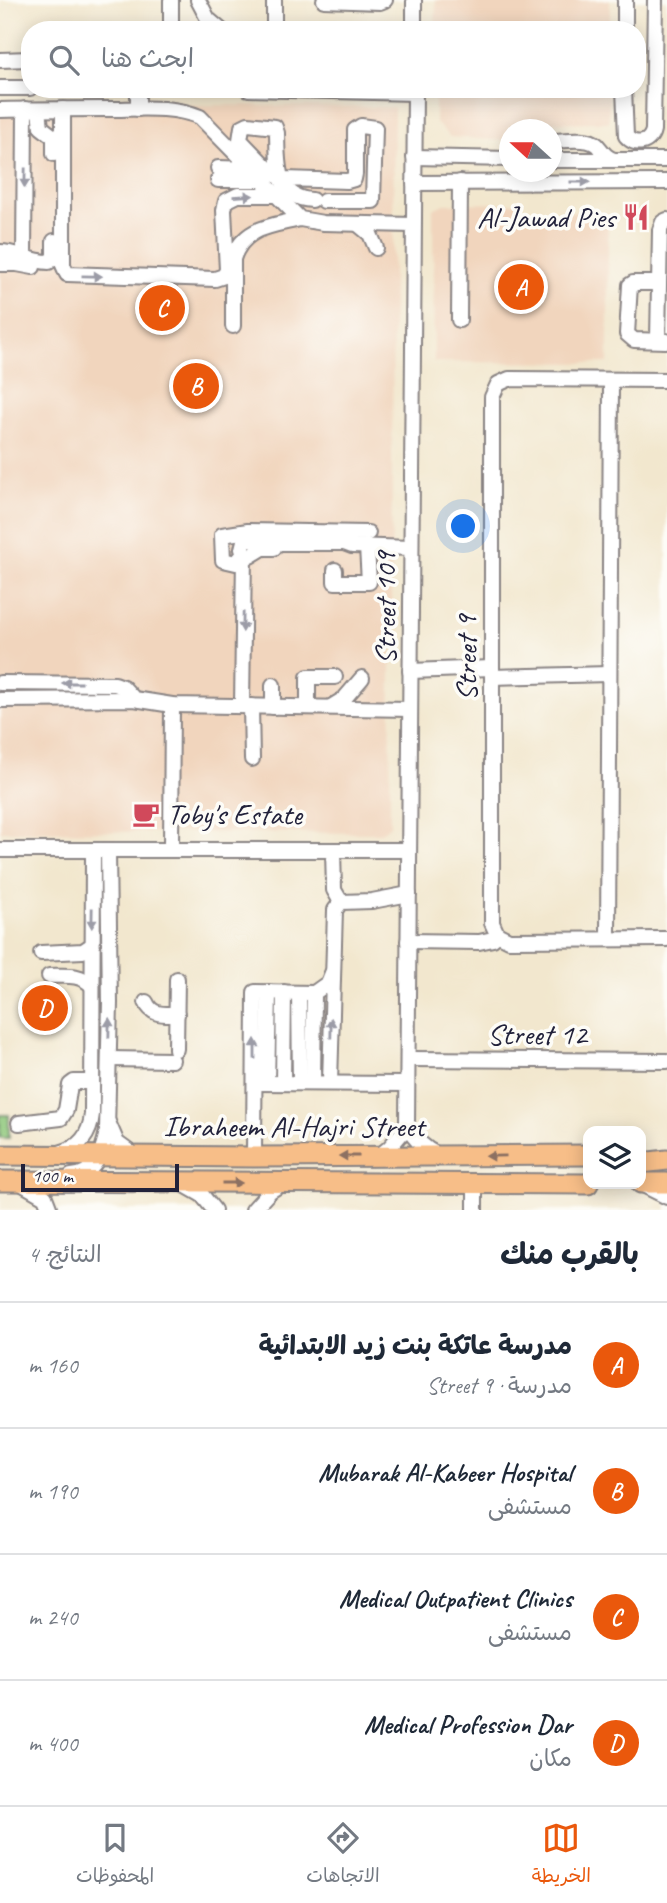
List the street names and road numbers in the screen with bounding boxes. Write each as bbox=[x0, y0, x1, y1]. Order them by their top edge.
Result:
street label: Street 109 bbox=[366, 549, 404, 665]
street label: Street 9 bbox=[447, 612, 485, 701]
street label: Street 12 bbox=[487, 1015, 589, 1053]
street label: Ibraheem Al-Hajri Street bbox=[164, 1107, 428, 1145]

